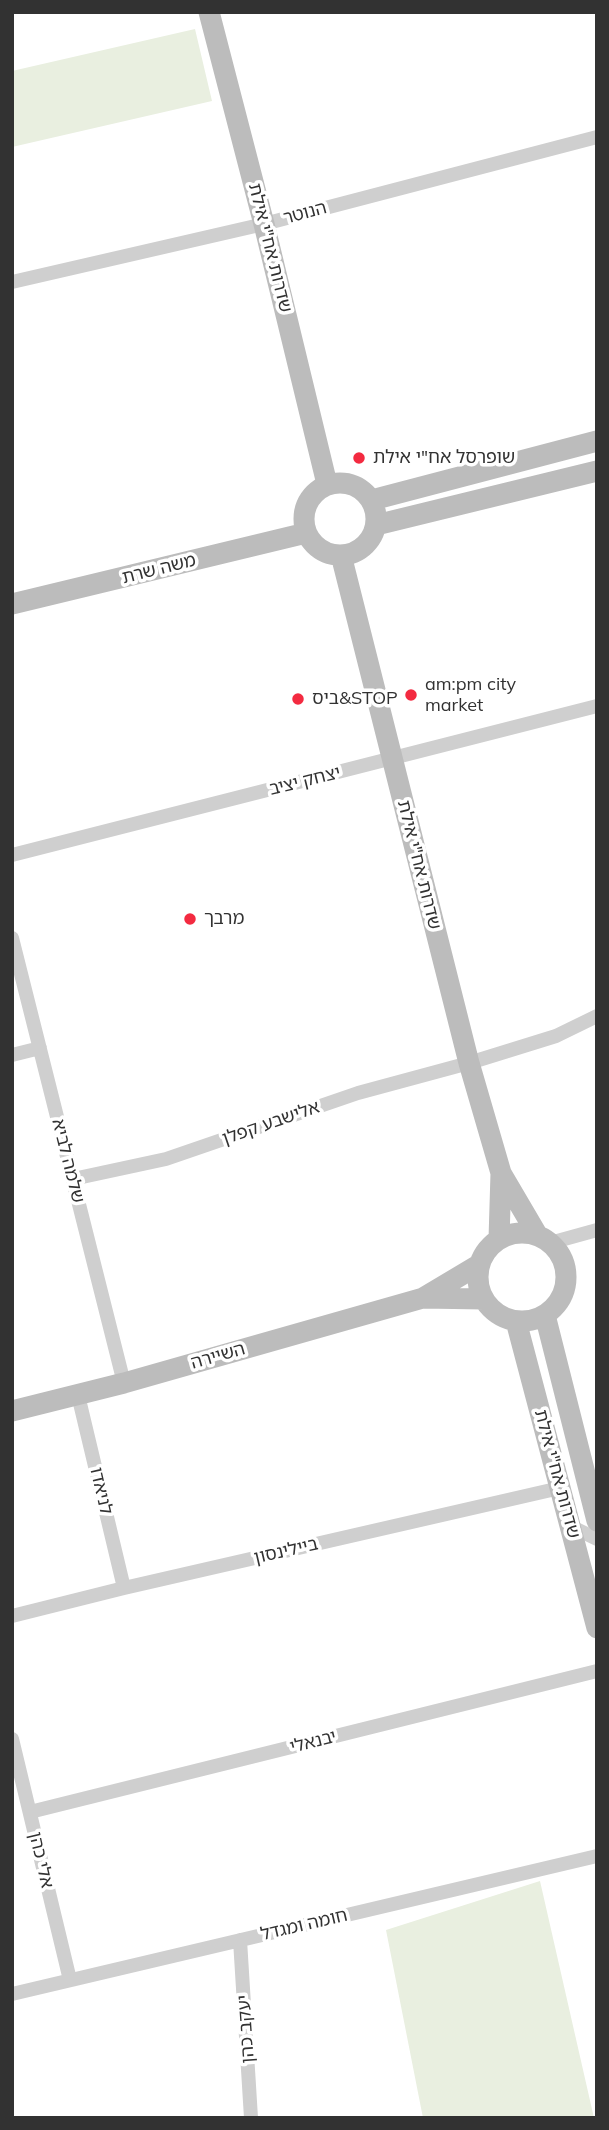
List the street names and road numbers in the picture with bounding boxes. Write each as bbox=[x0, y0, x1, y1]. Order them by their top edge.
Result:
street label: שדרות אח"י אילת bbox=[244, 181, 296, 315]
street label: הנוטר bbox=[281, 197, 329, 229]
street label: משה שרת bbox=[120, 549, 198, 589]
street label: יצחק יציב bbox=[267, 762, 343, 800]
street label: שדרות אח"י אילת bbox=[393, 798, 445, 932]
street label: אלישבע קפלן bbox=[219, 1096, 323, 1150]
street label: שלמה לביא bbox=[47, 1117, 89, 1205]
street label: השיירה bbox=[188, 1338, 248, 1374]
street label: שדרות אח"י אילת bbox=[529, 1407, 585, 1541]
street label: לניאדו bbox=[85, 1465, 117, 1517]
street label: ביילינסון bbox=[252, 1533, 320, 1569]
street label: יבנאלי bbox=[287, 1726, 339, 1758]
street label: אלי כהן bbox=[24, 1830, 58, 1890]
street label: חומה ומגדל bbox=[259, 1905, 349, 1945]
street label: יעקב כהן bbox=[233, 1994, 259, 2064]

